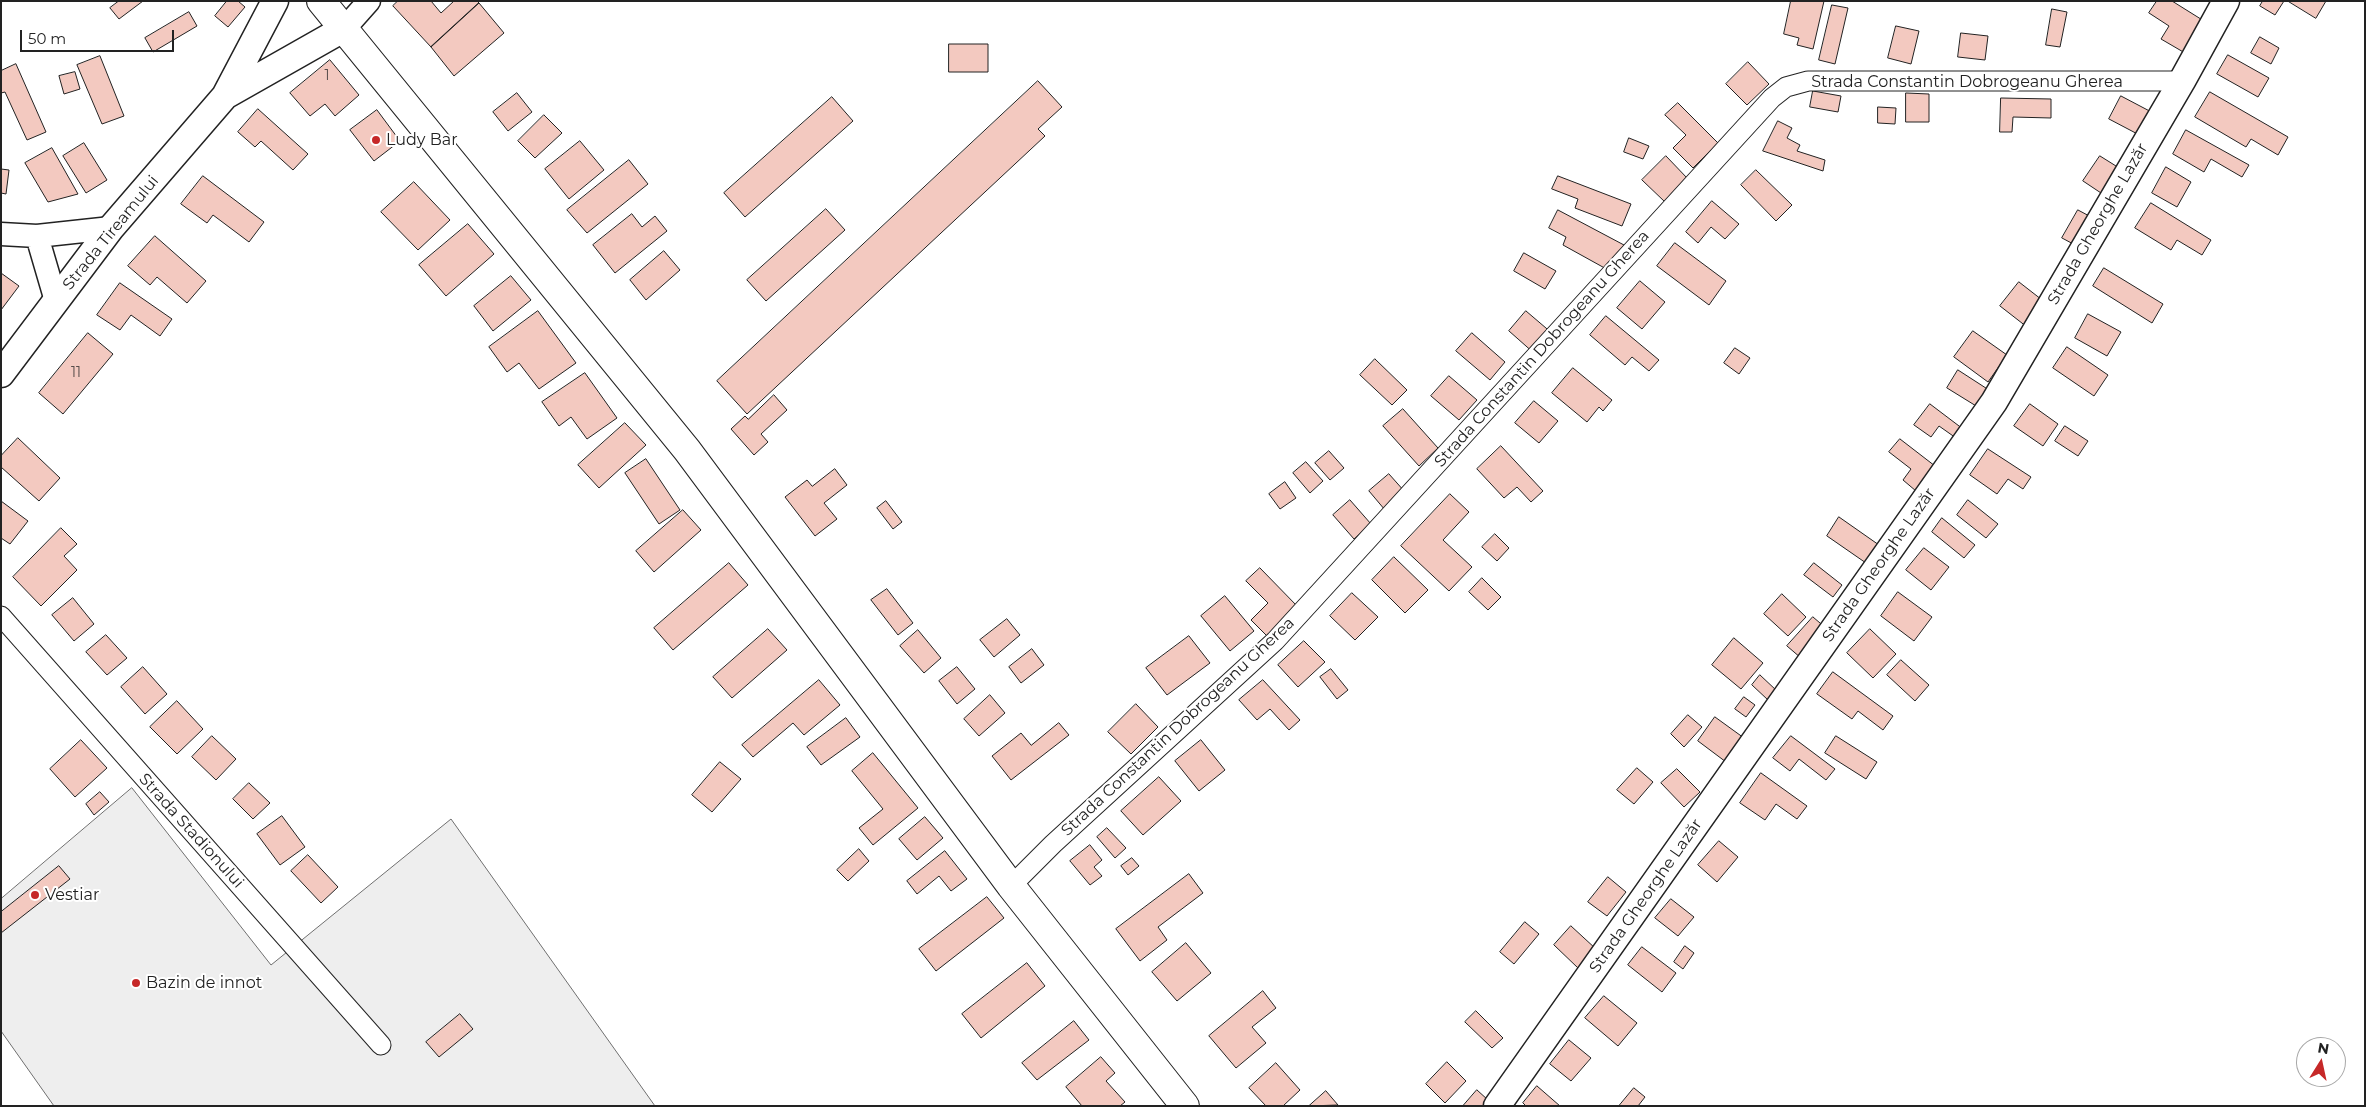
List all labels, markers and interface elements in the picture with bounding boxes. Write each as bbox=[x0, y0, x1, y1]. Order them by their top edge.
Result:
scale bar bbox=[22, 20, 176, 52]
text: 50 m bbox=[28, 29, 66, 48]
house number: 1 bbox=[324, 68, 330, 84]
street label: Strada Constantin Dobrogeanu Gherea bbox=[1811, 72, 2123, 92]
place label: Ludy Bar bbox=[386, 130, 458, 150]
marker: Ludy Bar bbox=[370, 134, 382, 146]
street label: Strada Gheorghe Lazăr bbox=[2044, 140, 2152, 308]
street label: Strada Tireamului bbox=[59, 172, 163, 294]
street label: Strada Constantin Dobrogeanu Gherea bbox=[1431, 227, 1653, 471]
house number: 11 bbox=[71, 365, 81, 381]
street label: Strada Gheorghe Lazăr bbox=[1818, 484, 1940, 646]
street label: Strada Constantin Dobrogeanu Gherea bbox=[1057, 614, 1299, 840]
street label: Strada Stadionului bbox=[134, 770, 248, 892]
street label: Strada Gheorghe Lazăr bbox=[1585, 815, 1707, 977]
place label: Vestiar bbox=[45, 885, 99, 905]
marker: Vestiar bbox=[29, 889, 41, 901]
place label: Bazin de innot bbox=[146, 973, 262, 993]
marker: Bazin de innot bbox=[130, 977, 142, 989]
north arrow bbox=[2296, 1037, 2346, 1087]
text: N bbox=[2316, 1038, 2331, 1058]

